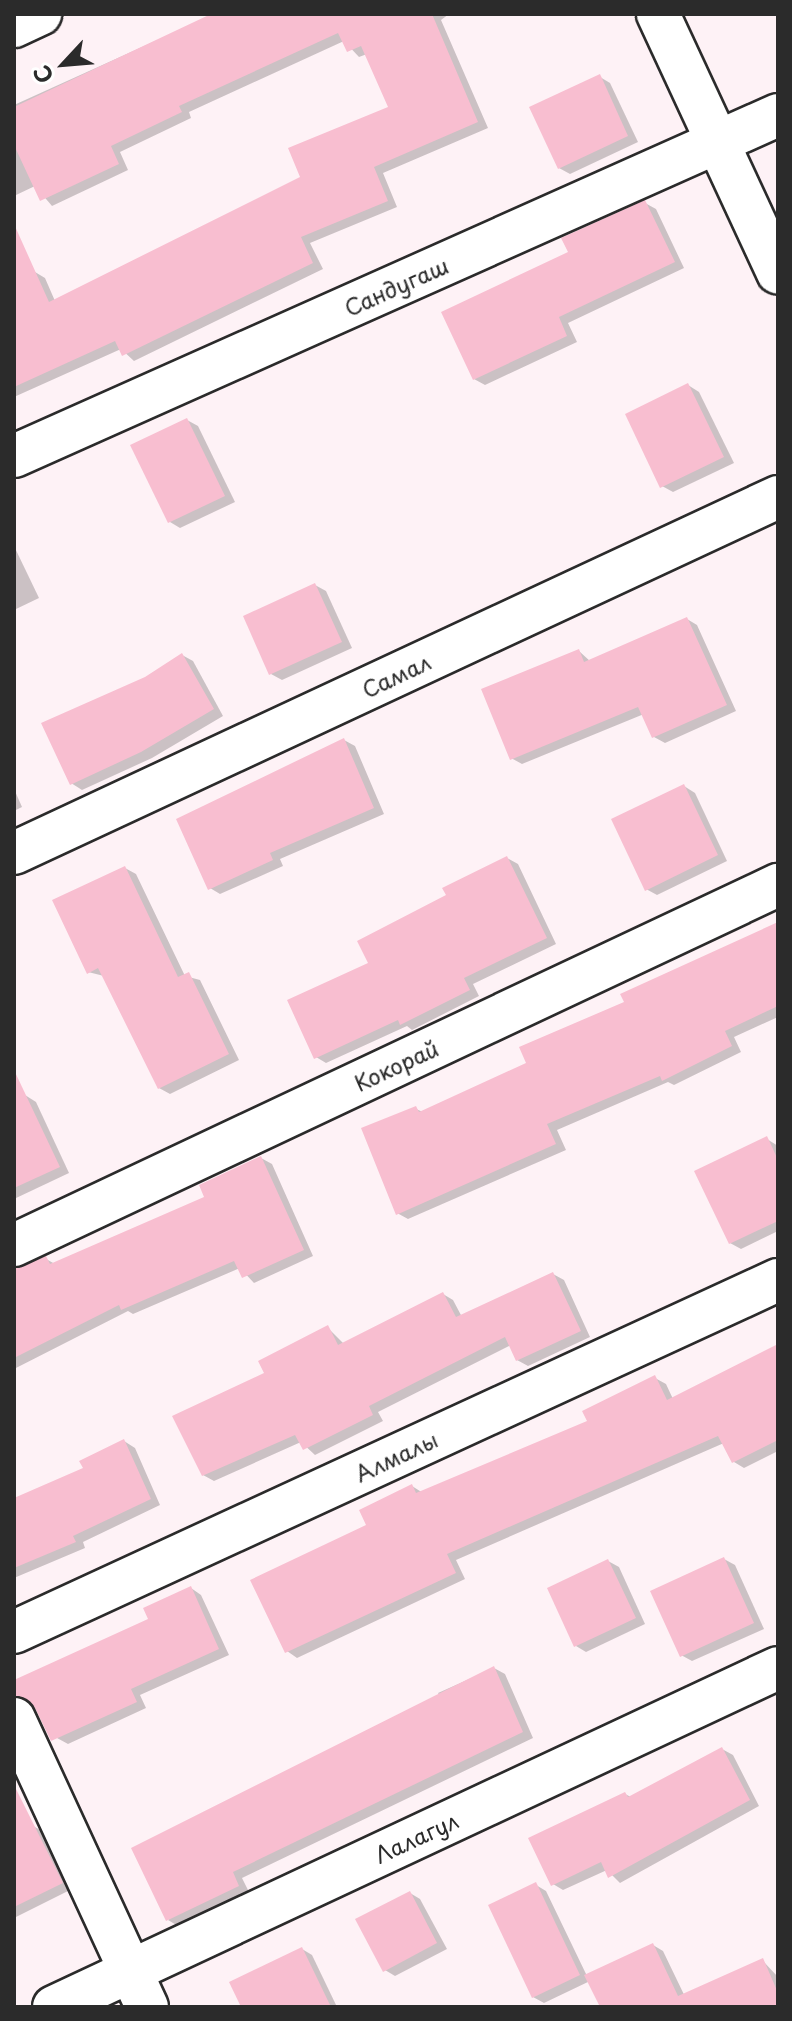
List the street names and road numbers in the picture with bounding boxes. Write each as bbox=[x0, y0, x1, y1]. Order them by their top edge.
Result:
street label: Сандугаш bbox=[340, 251, 452, 321]
street label: Самал bbox=[357, 648, 435, 702]
street label: Кокорай bbox=[350, 1034, 442, 1096]
street label: Алмалы bbox=[350, 1425, 442, 1487]
street label: Лалагул bbox=[370, 1806, 462, 1868]

